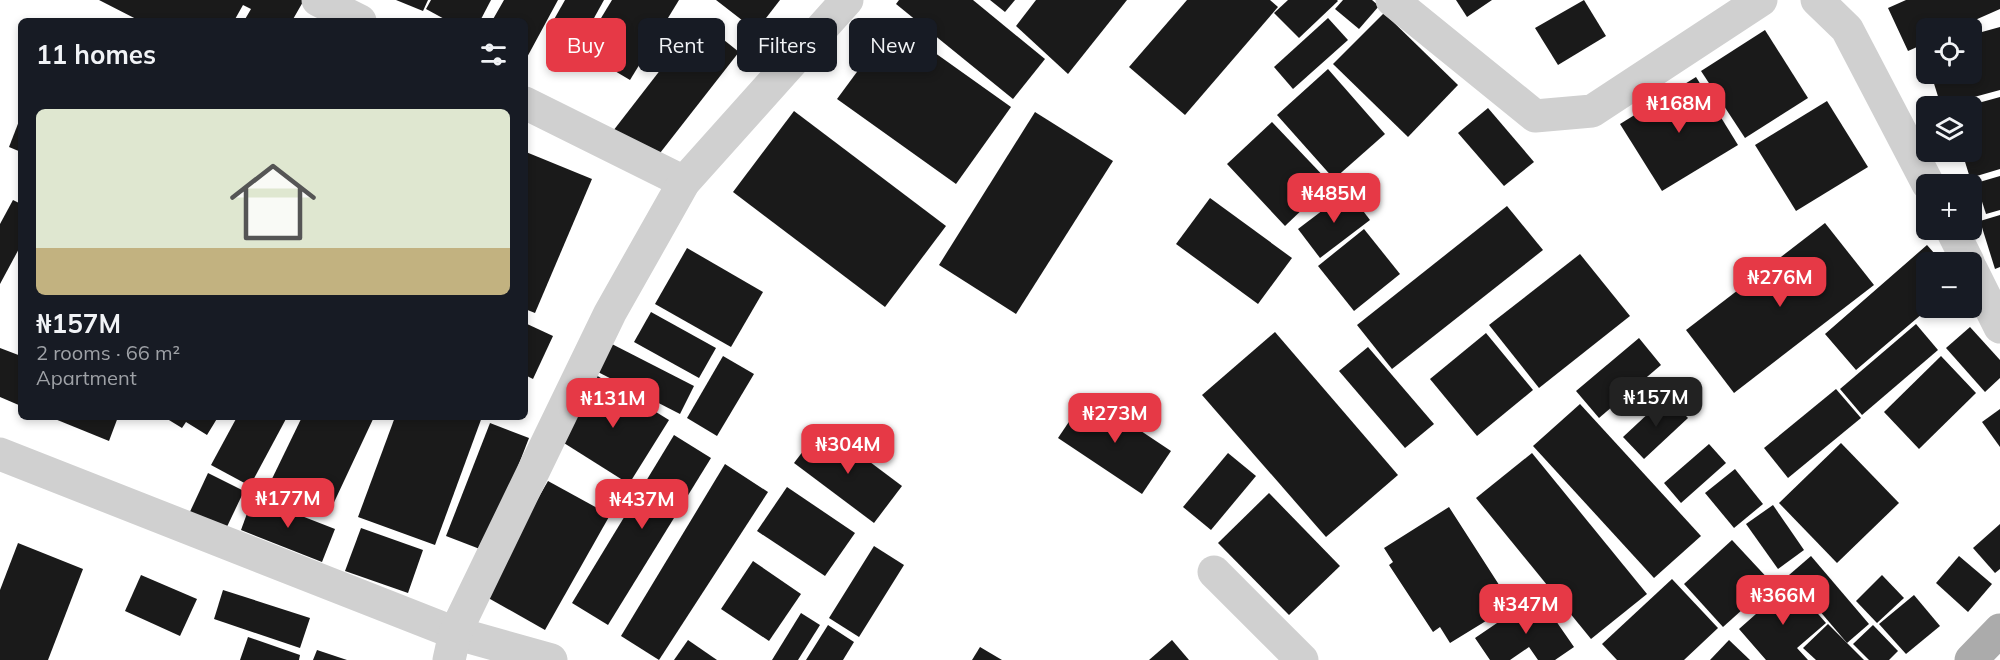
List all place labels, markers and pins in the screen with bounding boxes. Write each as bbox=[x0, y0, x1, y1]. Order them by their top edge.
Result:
pin: ₦168M bbox=[1637, 83, 1721, 134]
pin: ₦485M bbox=[1292, 173, 1376, 224]
pin: ₦276M bbox=[1738, 257, 1822, 308]
pin: ₦157M bbox=[1614, 377, 1698, 428]
pin: ₦131M bbox=[571, 378, 655, 429]
pin: ₦273M bbox=[1073, 393, 1157, 444]
pin: ₦304M bbox=[806, 424, 890, 475]
pin: ₦177M bbox=[246, 478, 330, 529]
pin: ₦437M bbox=[600, 479, 684, 530]
pin: ₦366M bbox=[1741, 575, 1825, 626]
pin: ₦347M bbox=[1484, 584, 1568, 635]

